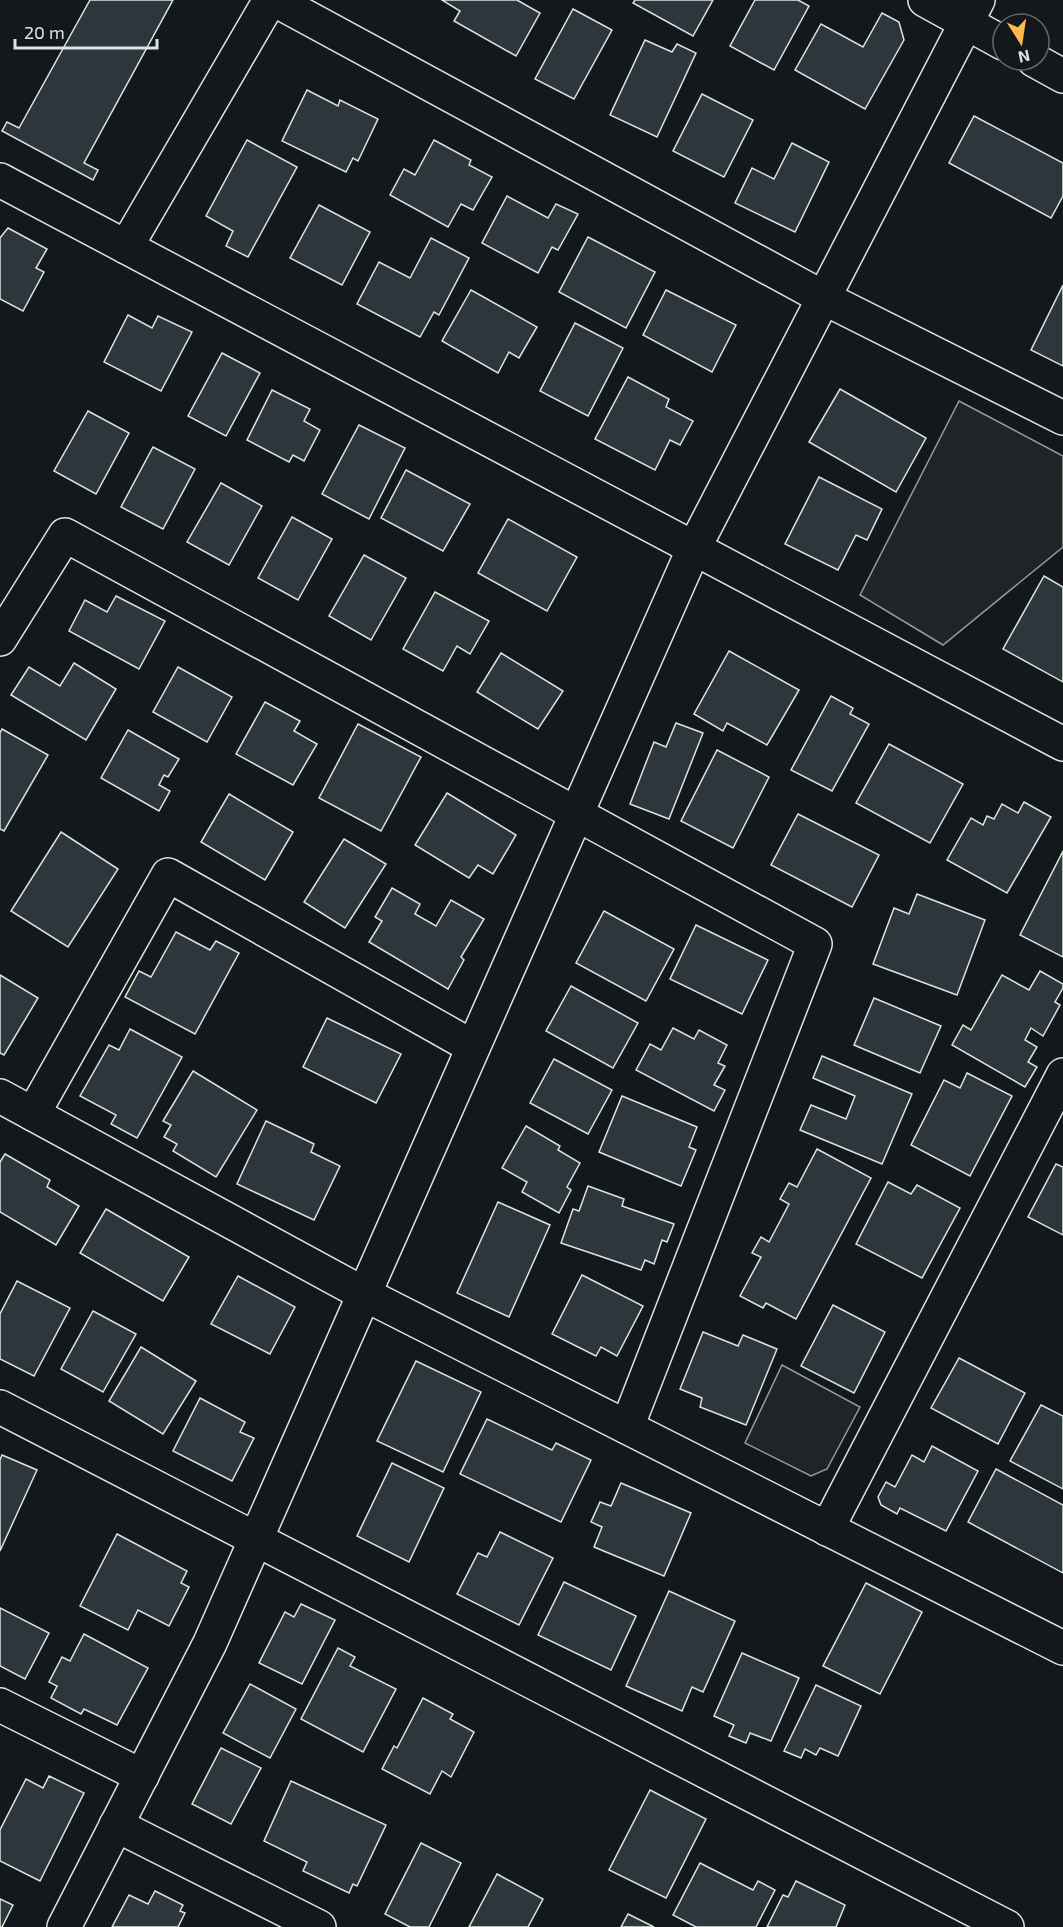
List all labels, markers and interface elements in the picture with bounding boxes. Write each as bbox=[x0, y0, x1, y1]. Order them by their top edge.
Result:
scale bar bbox=[15, 12, 158, 50]
north arrow bbox=[991, 12, 1051, 72]
text: 20 m bbox=[24, 21, 65, 43]
text: N bbox=[1017, 47, 1032, 68]

